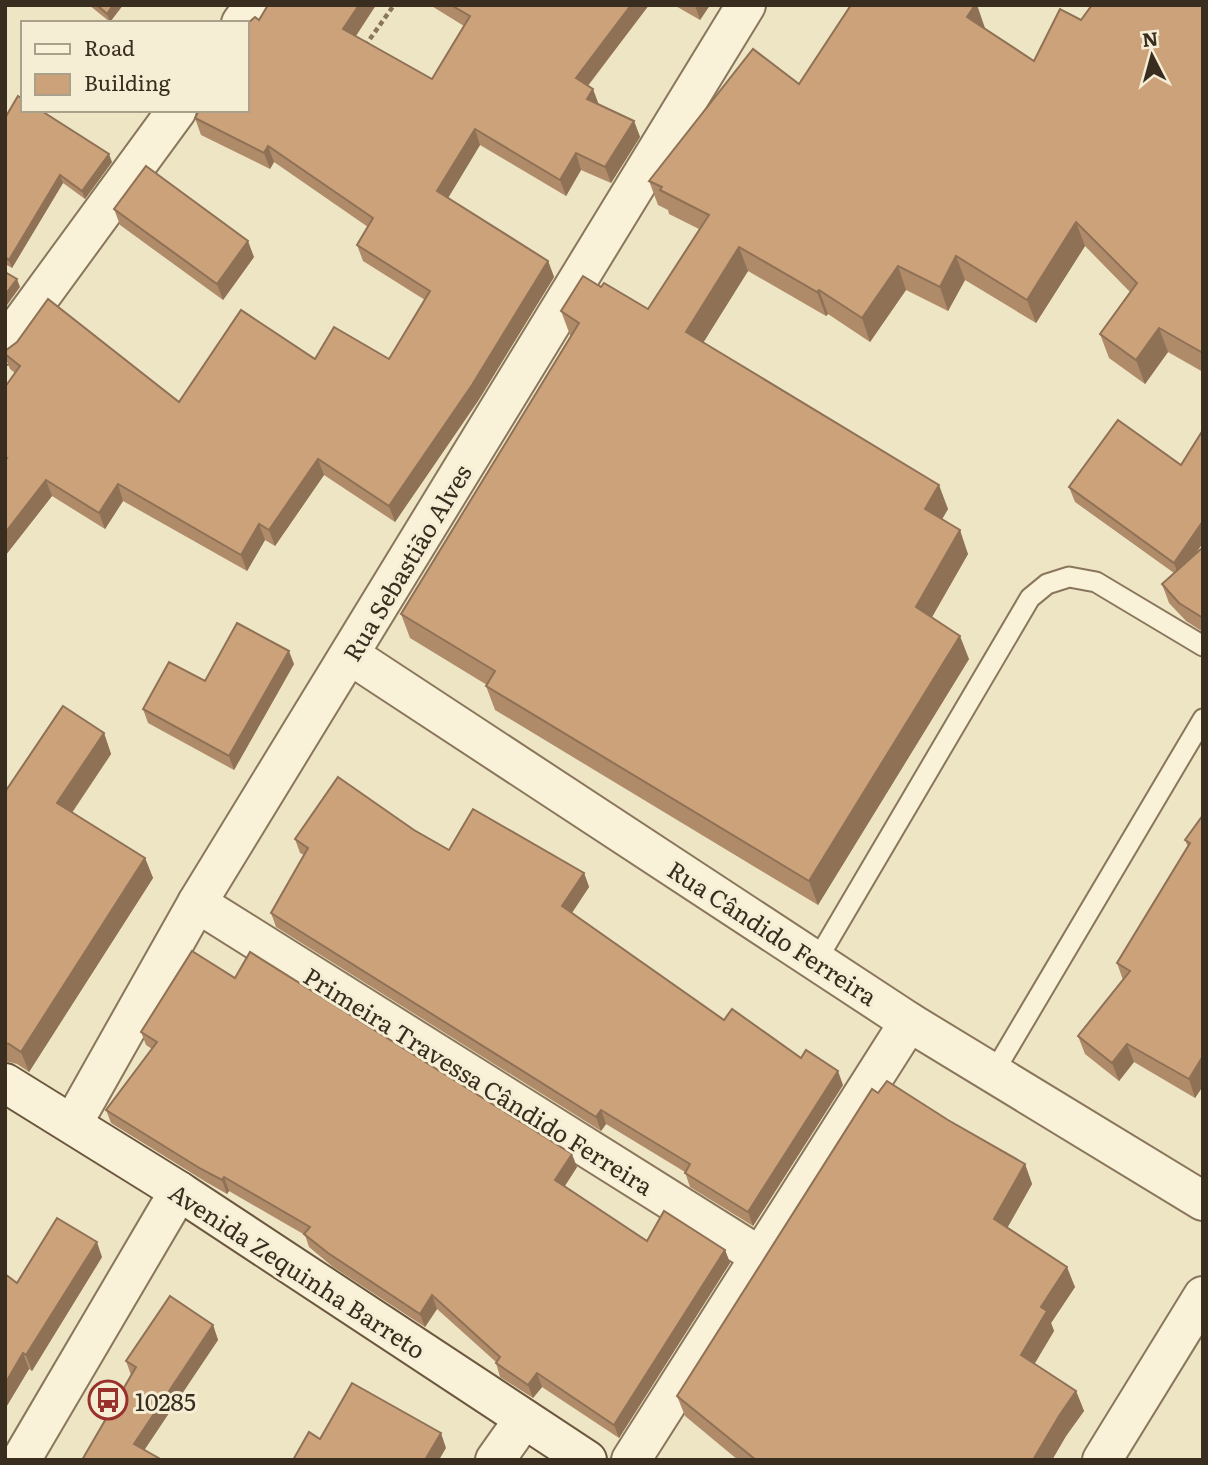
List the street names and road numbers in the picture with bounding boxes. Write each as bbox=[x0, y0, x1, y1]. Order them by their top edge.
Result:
street label: Rua Sebastião Alves bbox=[333, 457, 479, 667]
street label: Rua Cândido Ferreira bbox=[661, 851, 885, 1013]
street label: Primeira Travessa Cândido Ferreira bbox=[297, 958, 661, 1203]
street label: Avenida Zequinha Barreto bbox=[163, 1174, 433, 1366]

